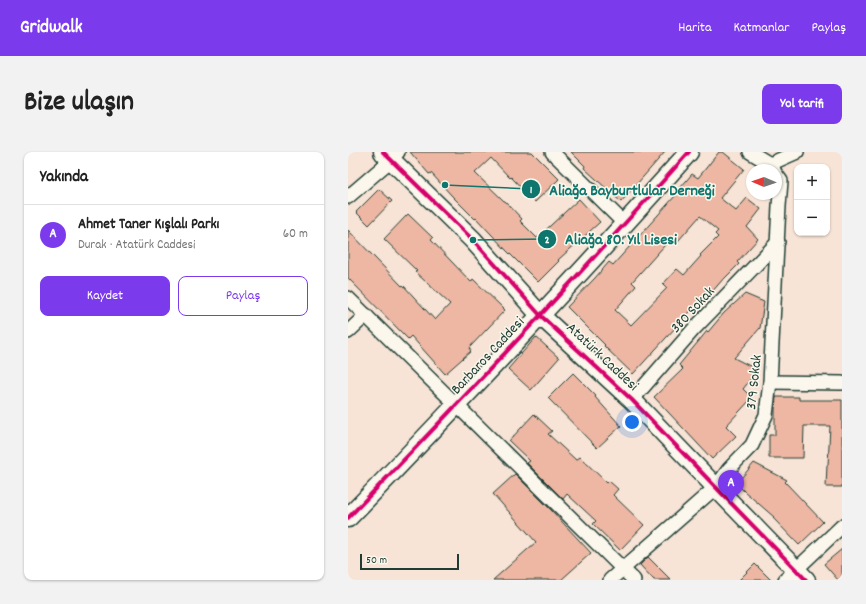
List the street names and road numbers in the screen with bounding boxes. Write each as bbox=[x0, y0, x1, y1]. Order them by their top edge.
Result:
street label: 380 Sokak bbox=[666, 282, 721, 339]
street label: Barbaros Caddesi bbox=[447, 312, 531, 400]
street label: Atatürk Caddesi bbox=[560, 318, 643, 397]
street label: 379 Sokak bbox=[741, 354, 769, 411]

